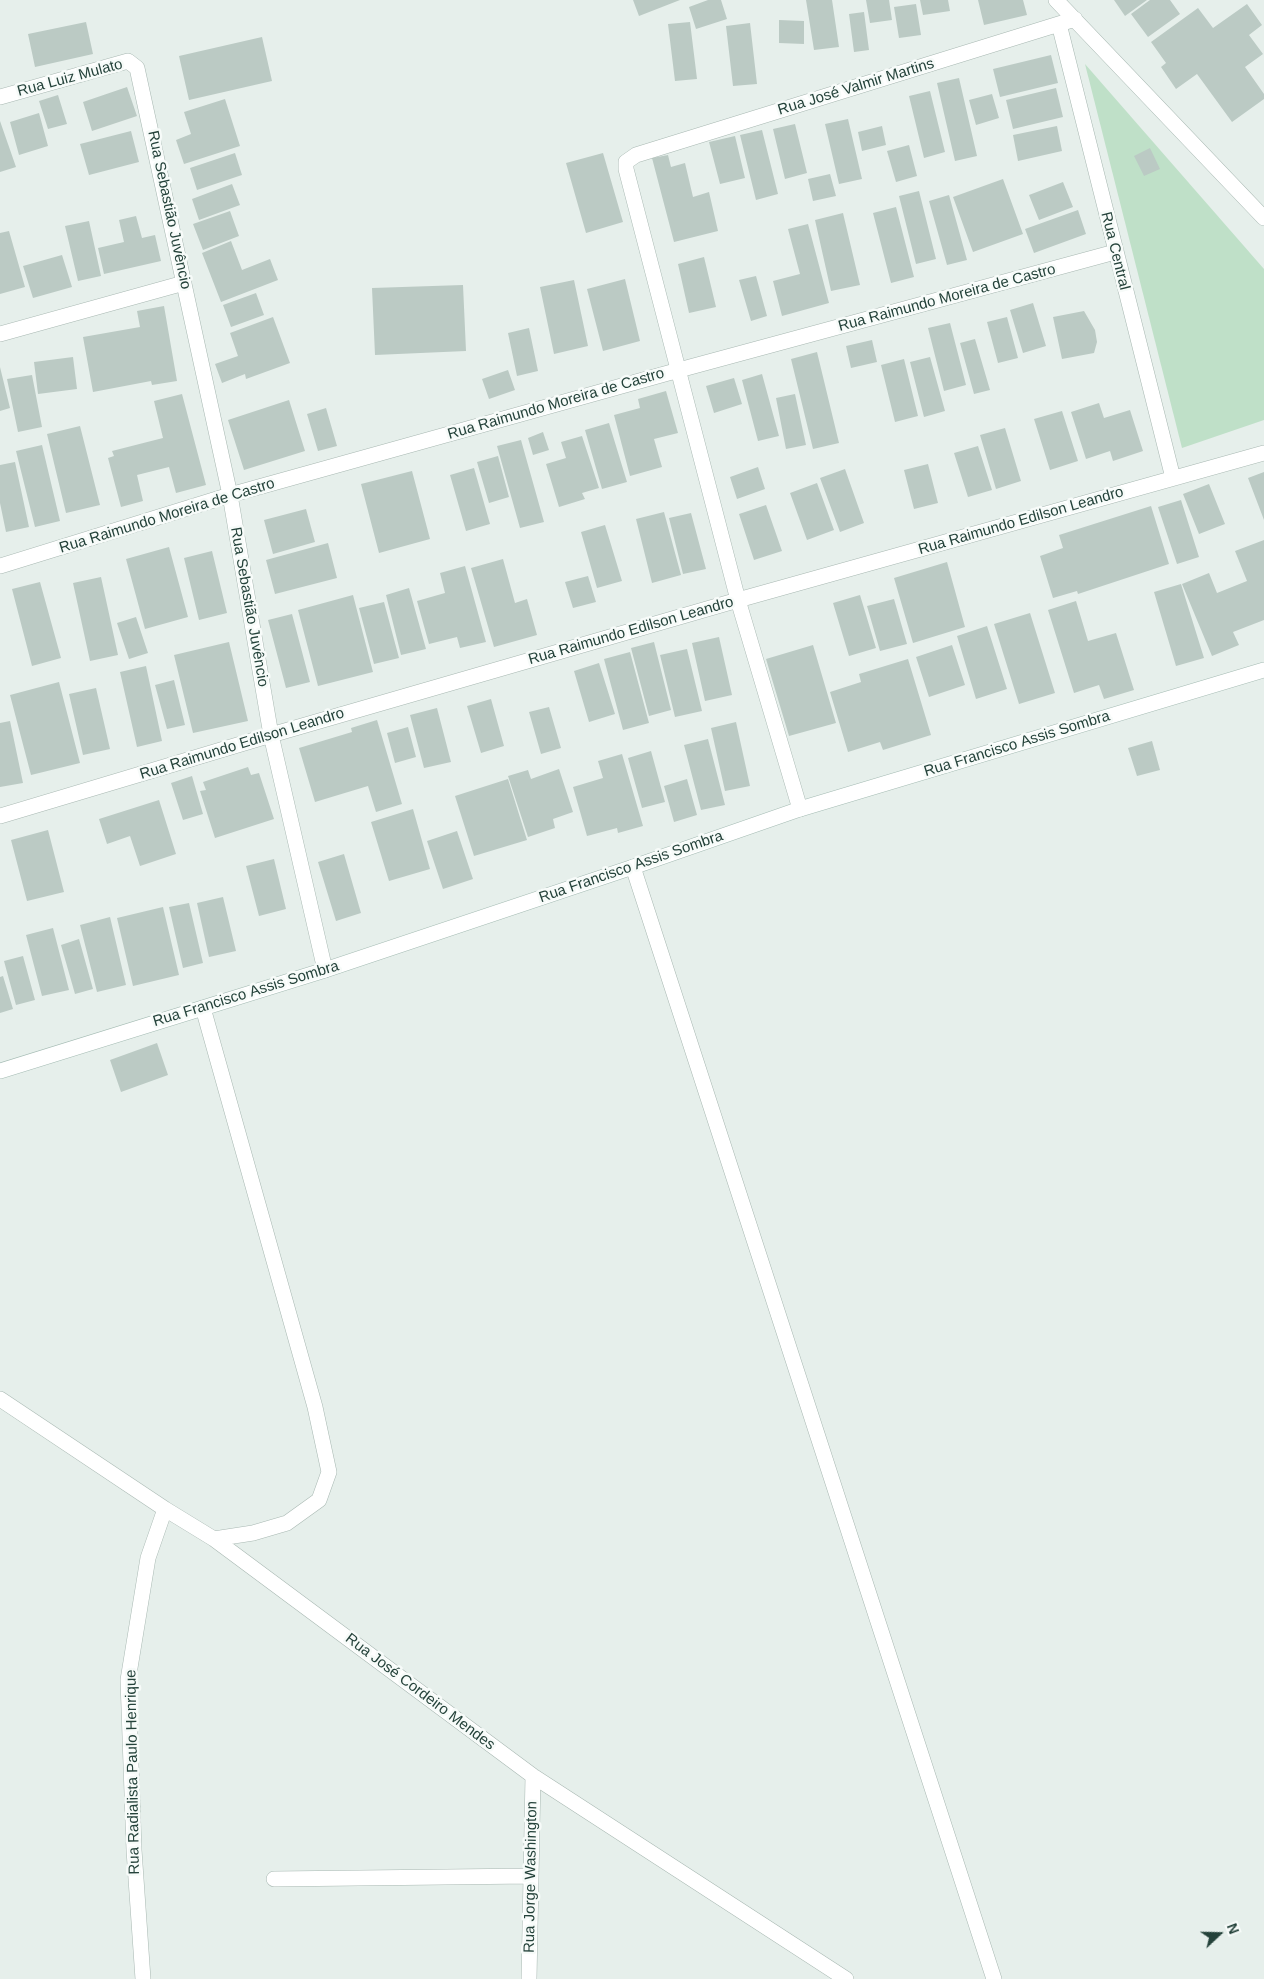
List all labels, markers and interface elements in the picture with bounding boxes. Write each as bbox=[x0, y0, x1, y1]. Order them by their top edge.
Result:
street label: Rua Luiz Mulato bbox=[15, 55, 125, 101]
street label: Rua José Valmir Martins bbox=[776, 55, 936, 119]
street label: Rua Sebastião Juvêncio bbox=[143, 129, 195, 291]
street label: Rua Central bbox=[1097, 210, 1133, 292]
street label: Rua Raimundo Moreira de Castro bbox=[836, 260, 1058, 336]
street label: Rua Raimundo Moreira de Castro bbox=[446, 364, 666, 444]
street label: Rua Raimundo Moreira de Castro bbox=[57, 475, 277, 557]
street label: Rua Raimundo Edilson Leandro bbox=[916, 483, 1126, 559]
street label: Rua Sebastião Juvêncio bbox=[226, 526, 272, 688]
street label: Rua Raimundo Edilson Leandro bbox=[526, 593, 736, 669]
street label: Rua Raimundo Edilson Leandro bbox=[138, 704, 346, 784]
street label: Rua Francisco Assis Sombra bbox=[922, 707, 1112, 781]
street label: Rua Francisco Assis Sombra bbox=[537, 827, 725, 907]
street label: Rua Francisco Assis Sombra bbox=[151, 957, 341, 1031]
street label: Rua José Cordeiro Mendes bbox=[342, 1630, 498, 1754]
street label: Rua Radialista Paulo Henrique bbox=[122, 1669, 144, 1875]
street label: Rua Jorge Washington bbox=[521, 1801, 541, 1953]
north arrow bbox=[1194, 1909, 1244, 1959]
text: N bbox=[1224, 1921, 1242, 1936]

